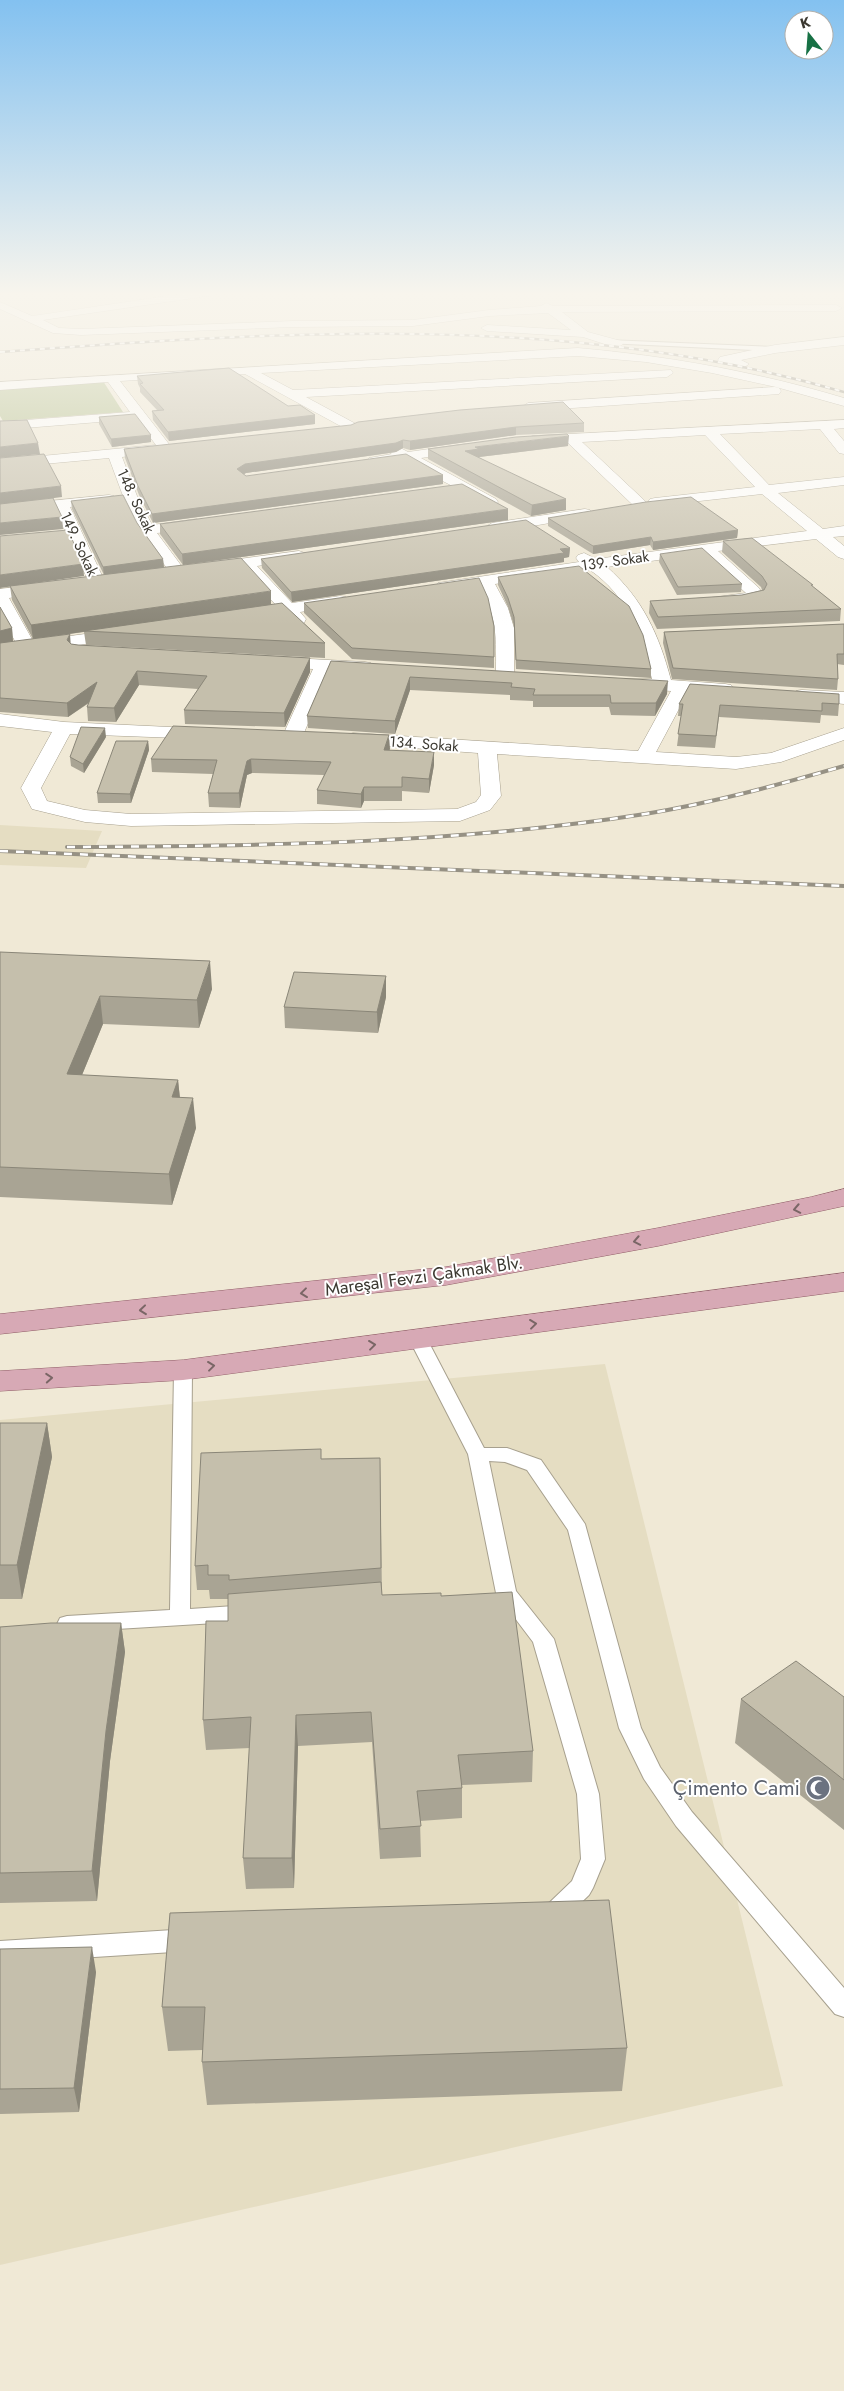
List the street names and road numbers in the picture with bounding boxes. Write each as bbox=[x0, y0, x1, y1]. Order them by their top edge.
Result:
street label: 148. Sokak bbox=[111, 465, 161, 537]
street label: 149. Sokak bbox=[54, 508, 104, 580]
street label: 139. Sokak bbox=[580, 545, 651, 577]
street label: 134. Sokak bbox=[389, 731, 460, 757]
street label: Mareşal Fevzi Çakmak Blv. bbox=[323, 1249, 525, 1303]

